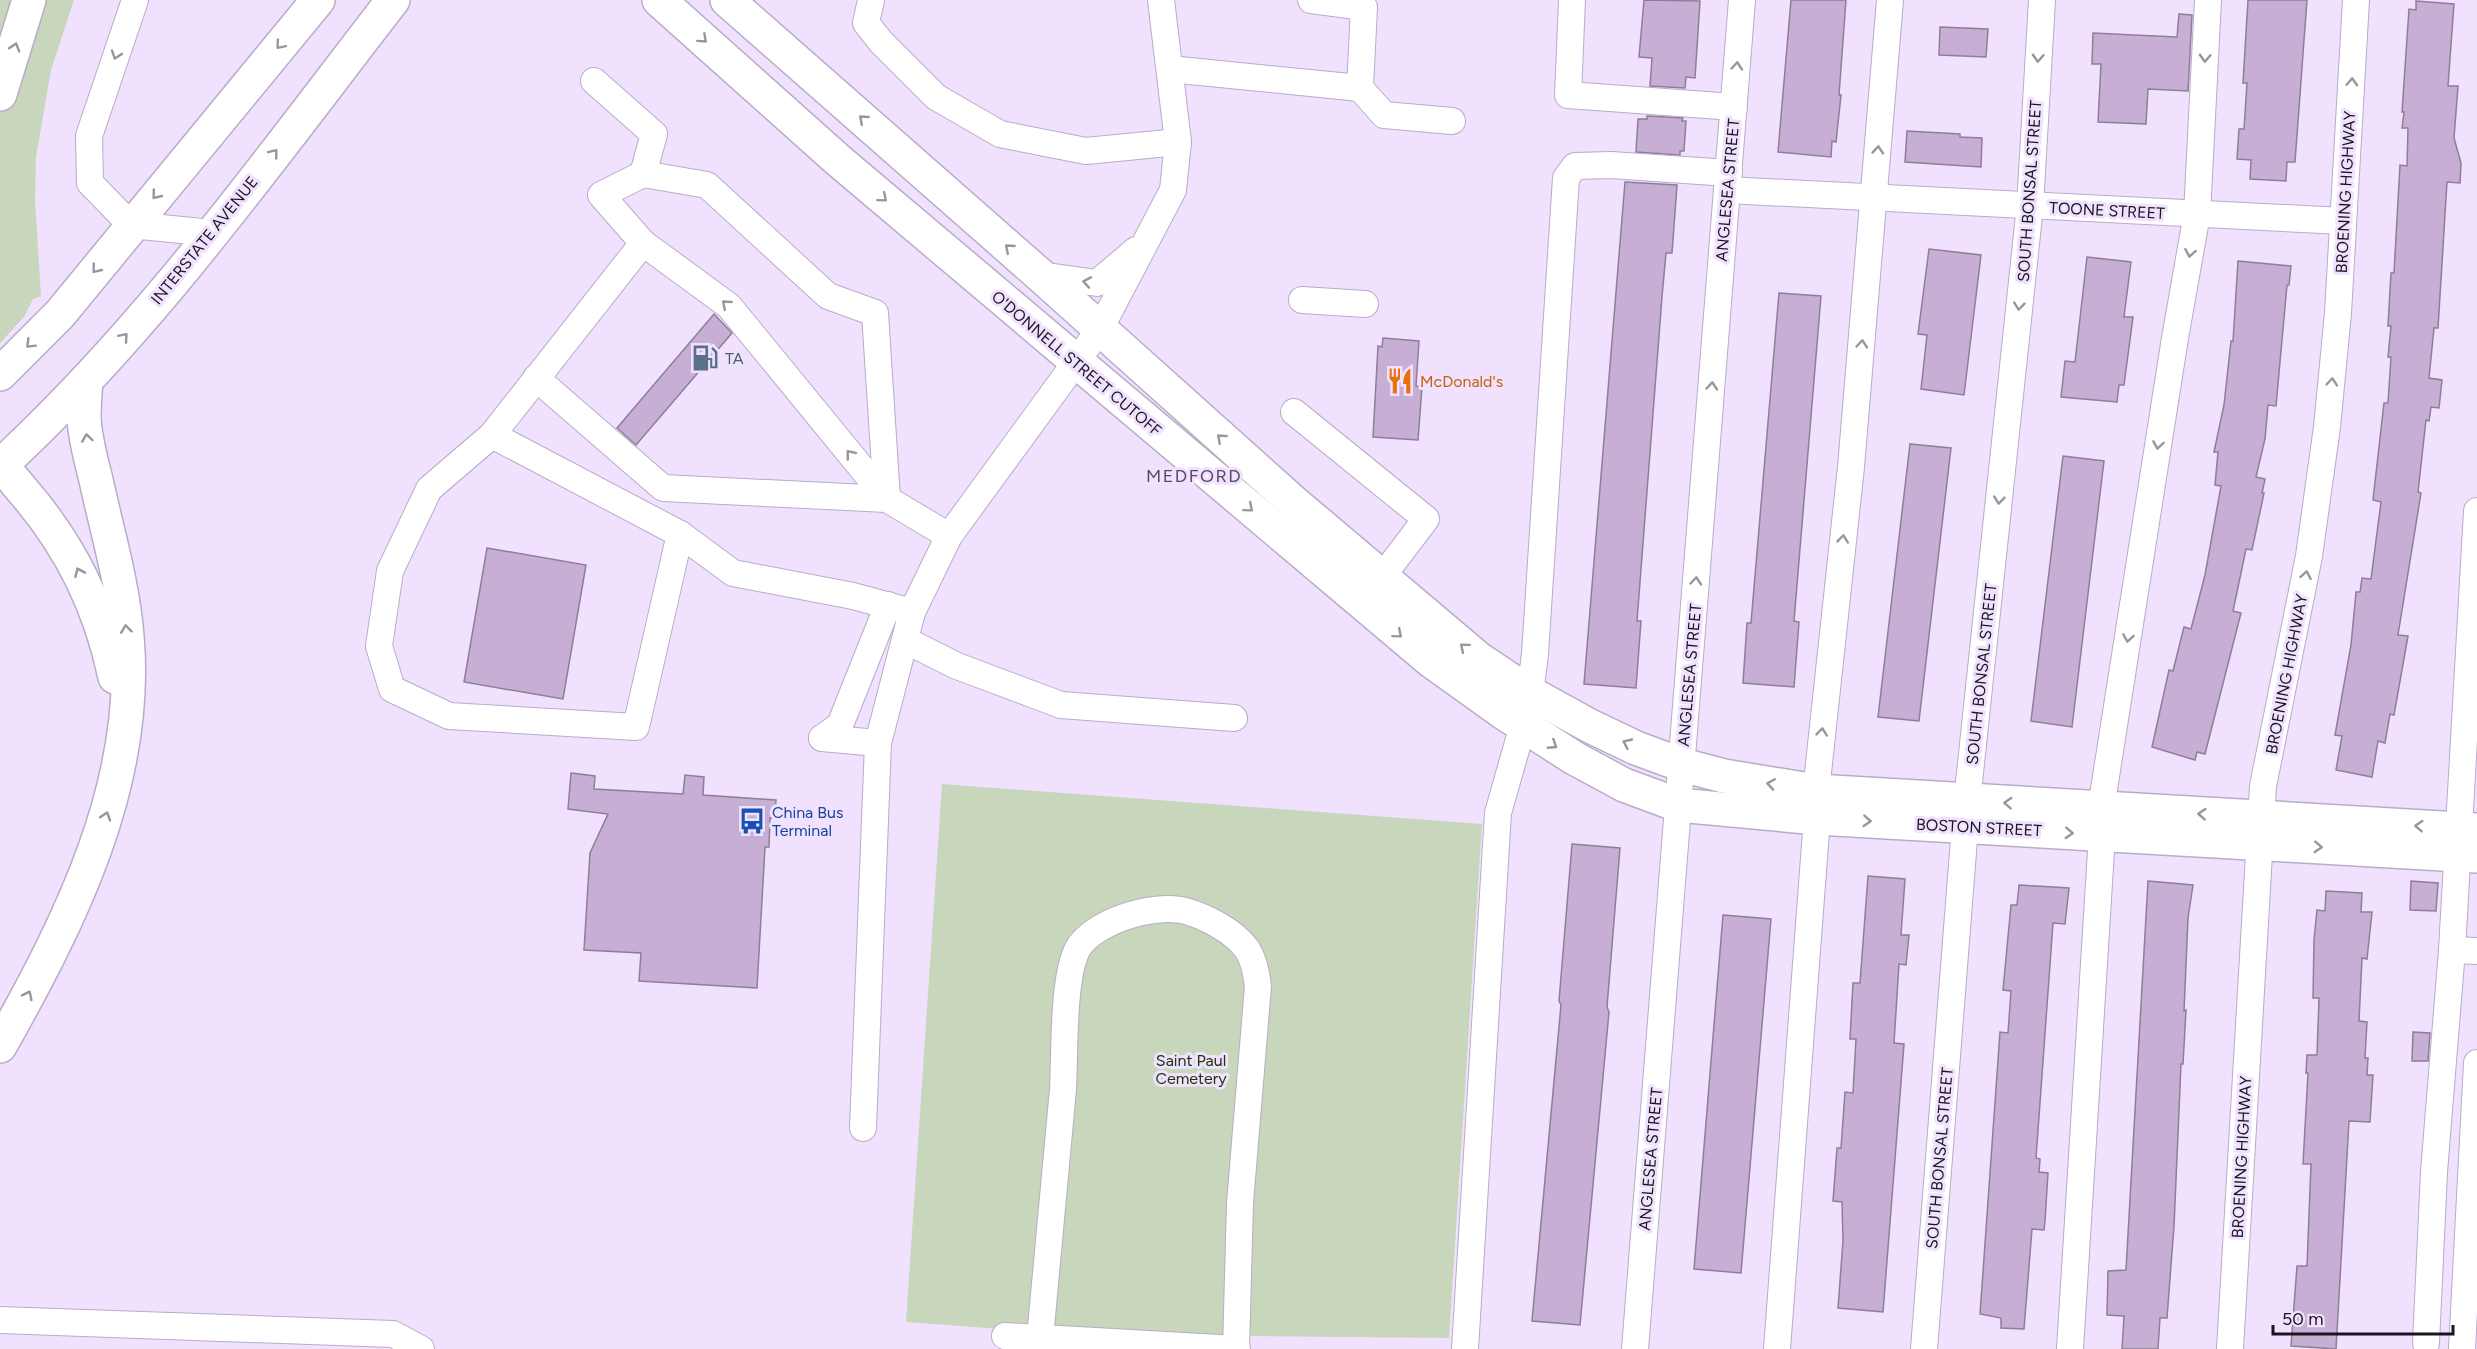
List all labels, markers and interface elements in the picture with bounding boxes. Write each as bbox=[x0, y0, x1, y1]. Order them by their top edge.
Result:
one-way arrow bbox=[696, 32, 706, 43]
one-way arrow bbox=[276, 38, 287, 49]
one-way arrow bbox=[7, 42, 20, 53]
one-way arrow bbox=[111, 49, 124, 60]
one-way arrow bbox=[2032, 54, 2045, 63]
one-way arrow bbox=[2198, 54, 2211, 63]
one-way arrow bbox=[1730, 62, 1743, 71]
one-way arrow bbox=[2345, 78, 2358, 87]
street label: SOUTH BONSAL STREET bbox=[2014, 99, 2045, 283]
street label: BROENING HIGHWAY bbox=[2332, 110, 2359, 274]
one-way arrow bbox=[859, 115, 870, 126]
street label: ANGLESEA STREET bbox=[1712, 117, 1743, 262]
one-way arrow bbox=[1872, 146, 1885, 155]
one-way arrow bbox=[266, 149, 277, 160]
street label: INTERSTATE AVENUE bbox=[147, 172, 262, 308]
one-way arrow bbox=[152, 188, 163, 199]
one-way arrow bbox=[876, 191, 887, 202]
street label: TOONE STREET bbox=[2049, 198, 2166, 223]
one-way arrow bbox=[1006, 244, 1016, 255]
one-way arrow bbox=[2184, 247, 2197, 257]
one-way arrow bbox=[92, 262, 103, 273]
one-way arrow bbox=[1082, 276, 1092, 288]
street label: O'DONNELL STREET CUTOFF bbox=[988, 287, 1166, 440]
one-way arrow bbox=[722, 301, 733, 312]
one-way arrow bbox=[2013, 301, 2026, 310]
one-way arrow bbox=[117, 334, 128, 344]
one-way arrow bbox=[26, 336, 37, 347]
one-way arrow bbox=[1855, 340, 1868, 349]
fuel station icon: TA bbox=[690, 343, 720, 373]
place label: TA bbox=[725, 349, 744, 368]
restaurant icon: McDonald's bbox=[1385, 366, 1415, 396]
place label: McDonald's bbox=[1420, 372, 1503, 391]
one-way arrow bbox=[2325, 377, 2338, 386]
one-way arrow bbox=[1705, 382, 1718, 391]
one-way arrow bbox=[82, 433, 94, 442]
one-way arrow bbox=[1217, 434, 1228, 445]
one-way arrow bbox=[2152, 440, 2165, 450]
one-way arrow bbox=[847, 450, 858, 461]
district label: MEDFORD bbox=[1146, 465, 1242, 487]
one-way arrow bbox=[1993, 495, 2006, 504]
one-way arrow bbox=[1242, 501, 1253, 512]
one-way arrow bbox=[1836, 534, 1849, 543]
one-way arrow bbox=[75, 568, 87, 579]
one-way arrow bbox=[2299, 570, 2312, 580]
one-way arrow bbox=[1689, 576, 1702, 585]
street label: SOUTH BONSAL STREET bbox=[1963, 582, 2000, 766]
street label: BROENING HIGHWAY bbox=[2262, 592, 2311, 756]
street label: ANGLESEA STREET bbox=[1674, 602, 1705, 747]
one-way arrow bbox=[120, 624, 133, 633]
one-way arrow bbox=[1391, 627, 1402, 638]
one-way arrow bbox=[2122, 633, 2134, 642]
one-way arrow bbox=[1460, 643, 1471, 654]
one-way arrow bbox=[1815, 728, 1828, 737]
one-way arrow bbox=[1547, 737, 1557, 749]
one-way arrow bbox=[1623, 739, 1634, 751]
one-way arrow bbox=[1767, 779, 1776, 791]
one-way arrow bbox=[2003, 796, 2012, 809]
place label: China Bus Terminal bbox=[772, 803, 843, 840]
bus stop icon: China Bus Terminal bbox=[737, 806, 767, 836]
one-way arrow bbox=[2198, 808, 2207, 821]
one-way arrow bbox=[99, 811, 111, 822]
one-way arrow bbox=[1863, 814, 1872, 827]
street label: BOSTON STREET bbox=[1916, 815, 2043, 840]
one-way arrow bbox=[2414, 820, 2423, 833]
one-way arrow bbox=[2065, 826, 2074, 839]
one-way arrow bbox=[2313, 841, 2322, 854]
one-way arrow bbox=[20, 990, 32, 1001]
park label: Saint Paul Cemetery bbox=[1155, 1051, 1227, 1088]
street label: SOUTH BONSAL STREET bbox=[1922, 1066, 1957, 1250]
street label: BROENING HIGHWAY bbox=[2228, 1075, 2255, 1239]
street label: ANGLESEA STREET bbox=[1635, 1086, 1666, 1231]
scale bar bbox=[2273, 1298, 2453, 1336]
text: 50 m bbox=[2282, 1308, 2324, 1330]

